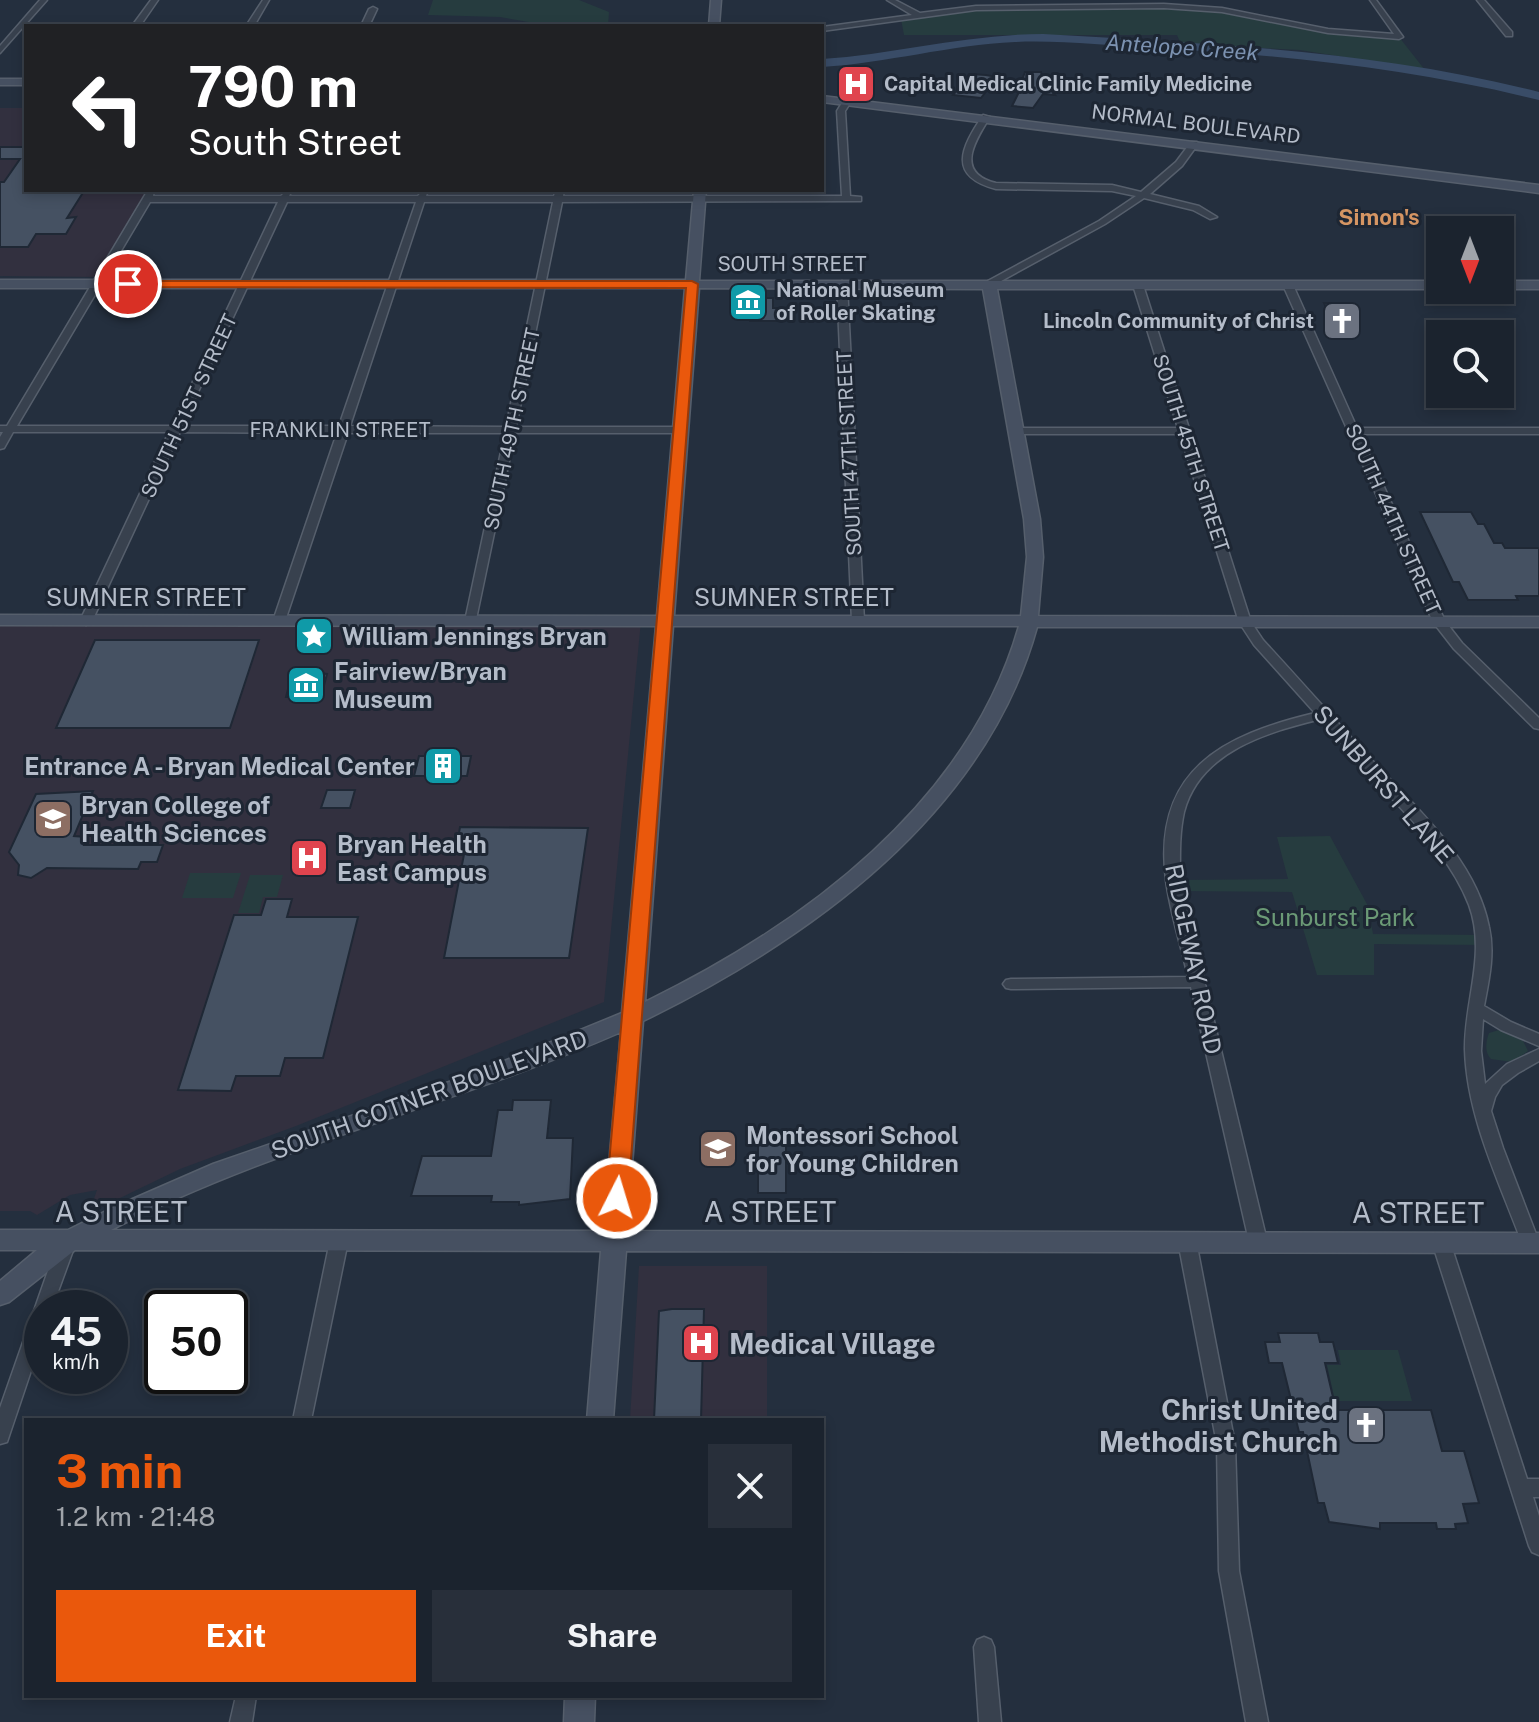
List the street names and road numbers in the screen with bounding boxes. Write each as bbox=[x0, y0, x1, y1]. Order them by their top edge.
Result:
street label: NORMAL BOULEVARD bbox=[1090, 99, 1302, 149]
street label: SOUTH STREET bbox=[717, 252, 867, 276]
street label: SOUTH 51ST STREET bbox=[136, 310, 242, 502]
street label: SOUTH 49TH STREET bbox=[479, 325, 545, 532]
street label: SOUTH 47TH STREET bbox=[832, 349, 866, 556]
street label: SOUTH 45TH STREET bbox=[1148, 351, 1234, 555]
street label: FRANKLIN STREET bbox=[249, 418, 431, 442]
street label: SOUTH 44TH STREET bbox=[1340, 420, 1446, 618]
street label: SUMNER STREET bbox=[46, 583, 246, 611]
street label: SUMNER STREET bbox=[694, 583, 894, 611]
street label: SUNBURST LANE bbox=[1308, 699, 1460, 869]
street label: RIDGEWAY ROAD bbox=[1160, 861, 1228, 1057]
street label: SOUTH COTNER BOULEVARD bbox=[267, 1024, 591, 1164]
street label: A STREET bbox=[55, 1195, 187, 1228]
street label: A STREET bbox=[704, 1195, 836, 1228]
street label: A STREET bbox=[1352, 1196, 1484, 1229]

